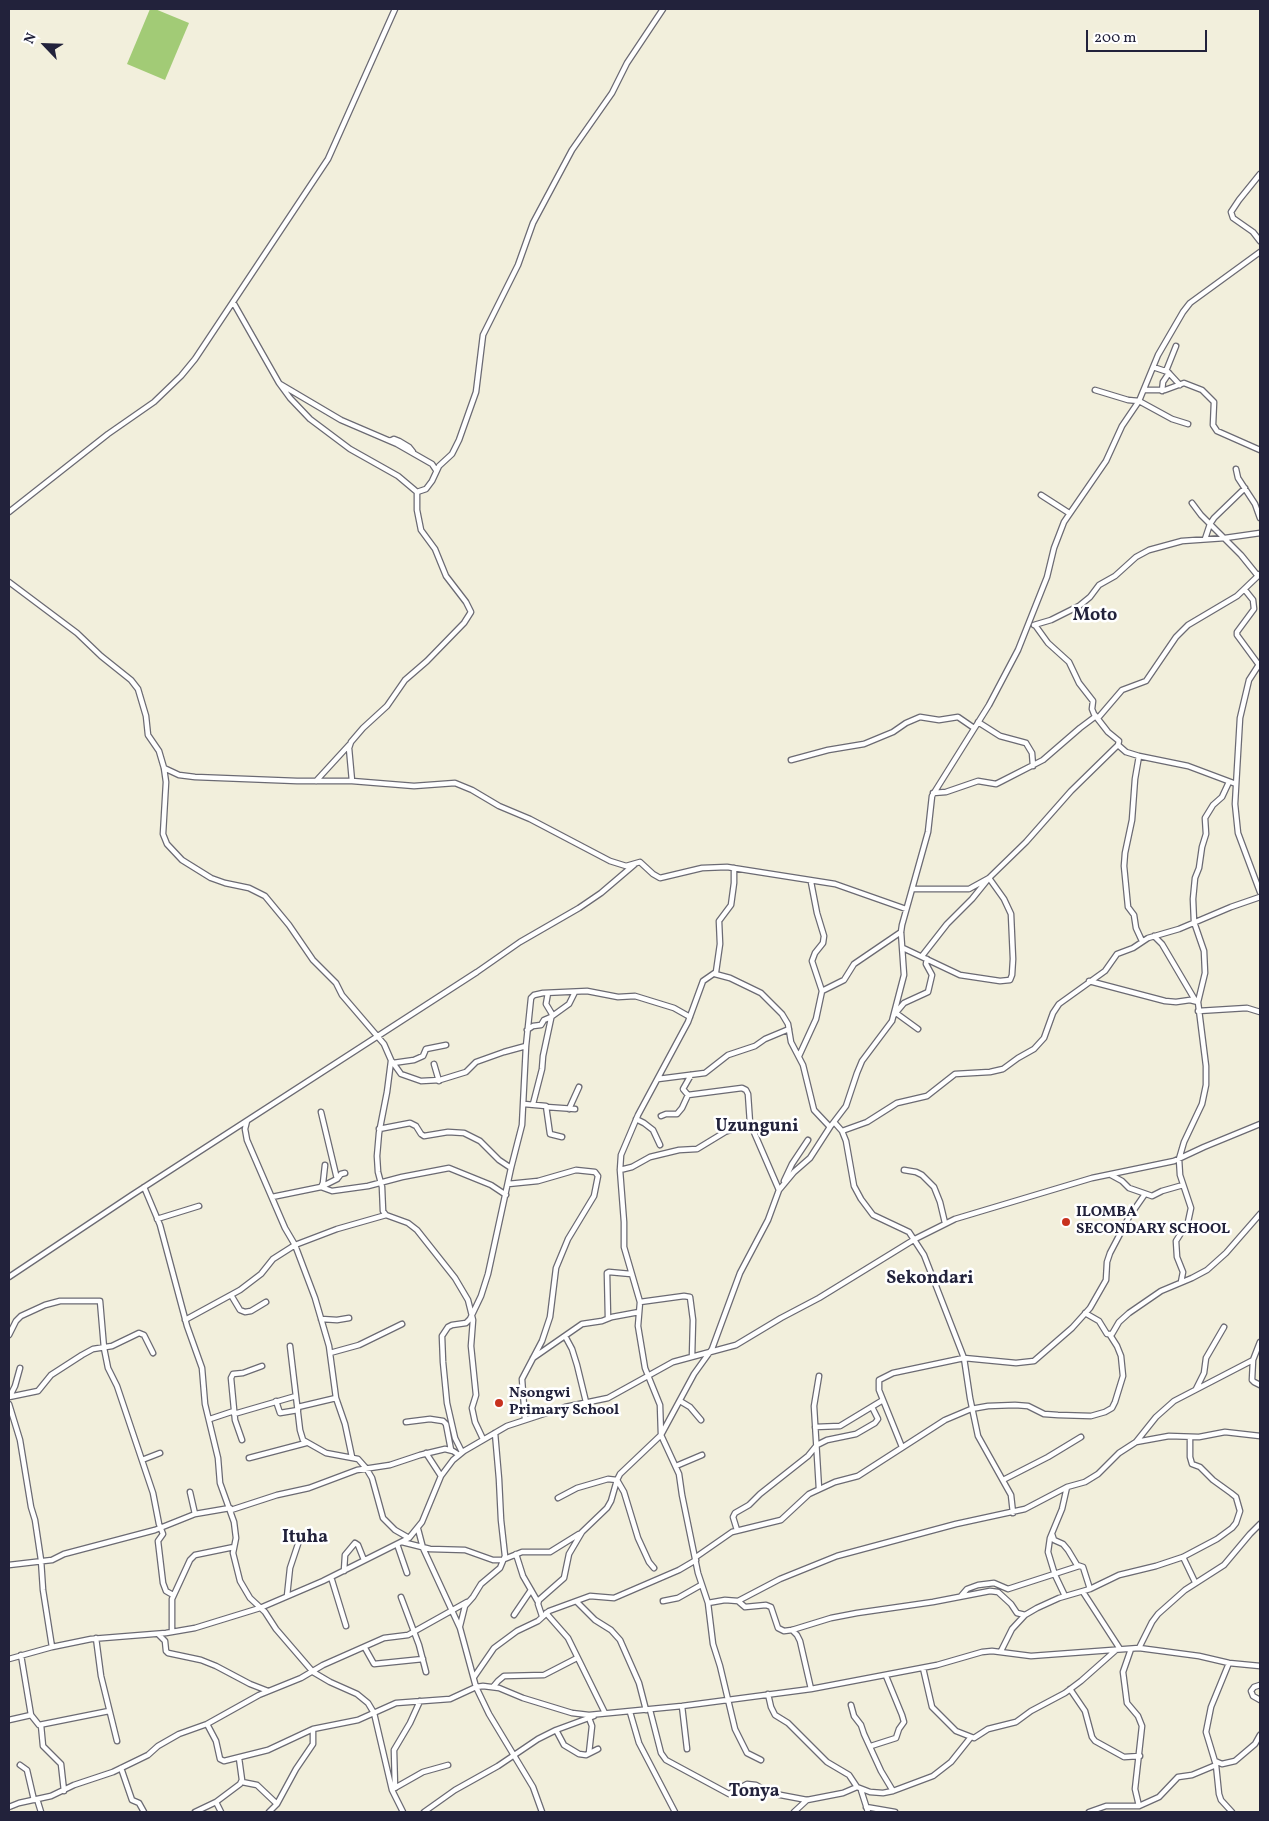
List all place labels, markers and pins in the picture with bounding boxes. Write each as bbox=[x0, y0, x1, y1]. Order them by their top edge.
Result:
place label: ILOMBA SECONDARY SCHOOL bbox=[1076, 1204, 1230, 1239]
marker: ILOMBA SECONDARY SCHOOL bbox=[1060, 1216, 1072, 1228]
place label: Nsongwi Primary School bbox=[509, 1385, 619, 1420]
marker: Nsongwi Primary School bbox=[493, 1397, 505, 1409]

